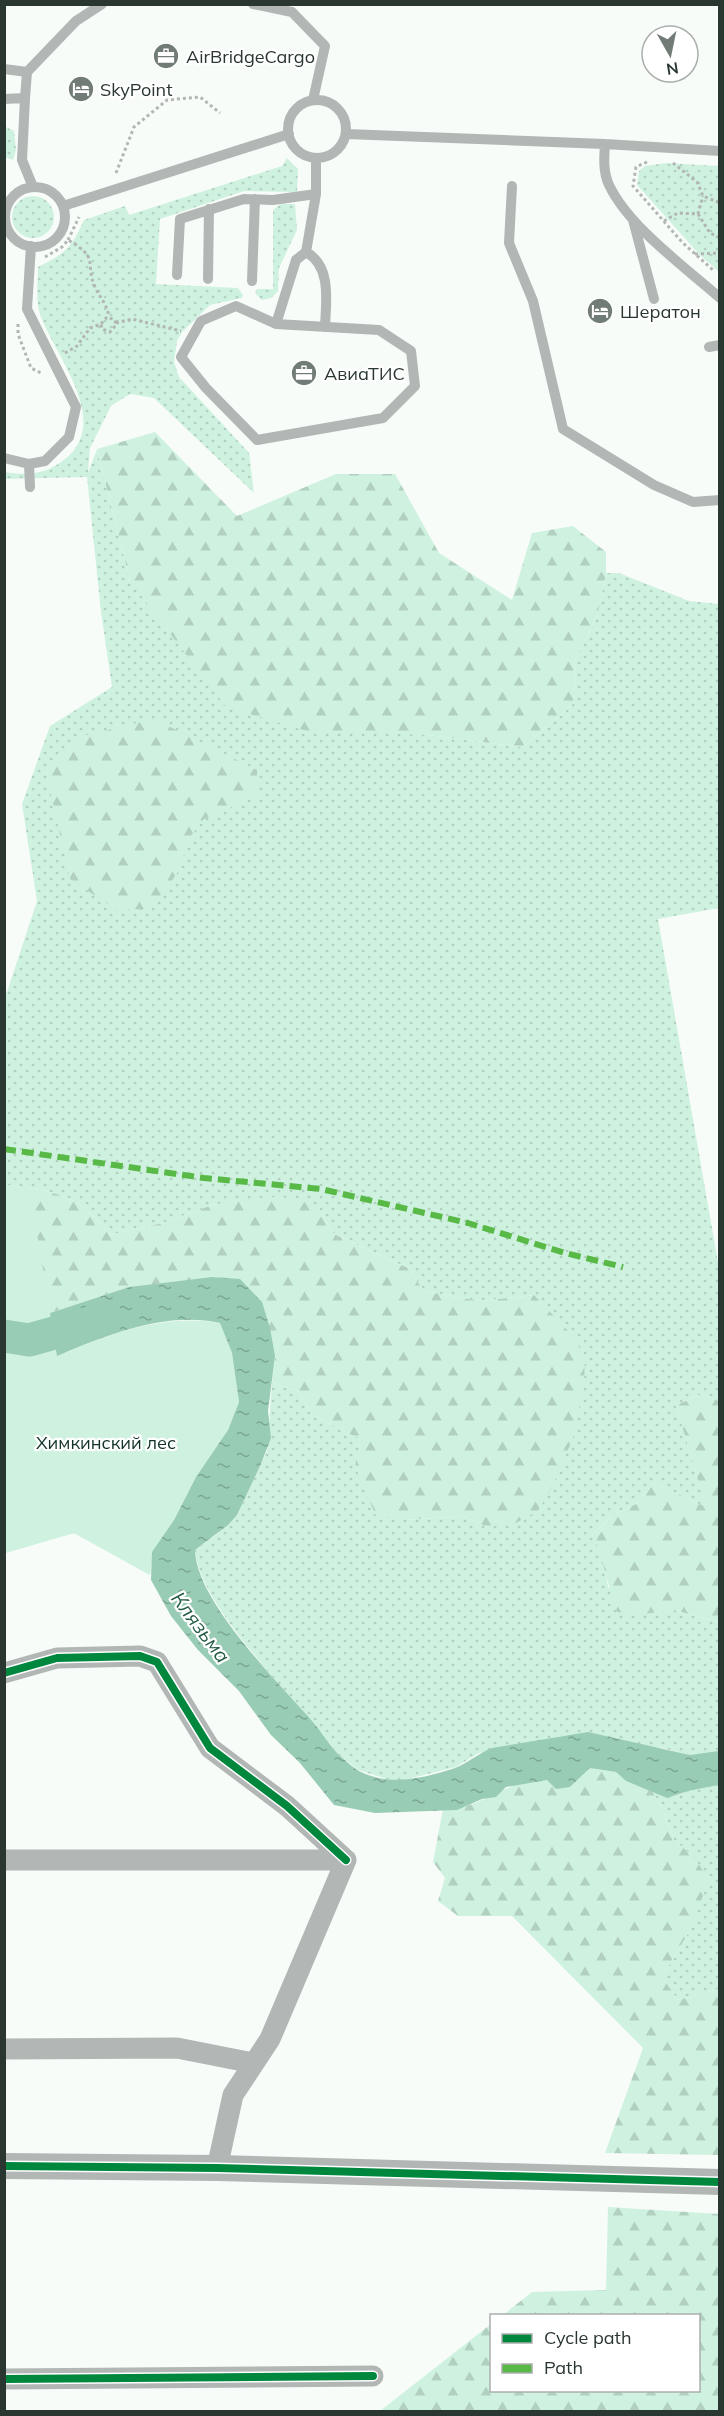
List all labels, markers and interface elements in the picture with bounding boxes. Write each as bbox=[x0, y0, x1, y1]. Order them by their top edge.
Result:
north arrow bbox=[640, 24, 700, 84]
office icon: AirBridgeCargo bbox=[151, 41, 181, 71]
place label: AirBridgeCargo bbox=[186, 45, 315, 68]
text: N bbox=[665, 58, 680, 80]
hotel icon: SkyPoint bbox=[66, 74, 96, 104]
place label: SkyPoint bbox=[100, 78, 172, 101]
hotel icon: Шератон bbox=[585, 296, 615, 326]
place label: Шератон bbox=[620, 300, 701, 323]
office icon: АвиаТИС bbox=[289, 358, 319, 388]
place label: АвиаТИС bbox=[324, 362, 405, 385]
park label: Химкинский лес bbox=[36, 1431, 176, 1454]
water label: Клязьма bbox=[166, 1586, 236, 1668]
legend bbox=[490, 2314, 700, 2392]
text: Cycle path bbox=[544, 2326, 631, 2349]
text: Path bbox=[544, 2356, 583, 2379]

